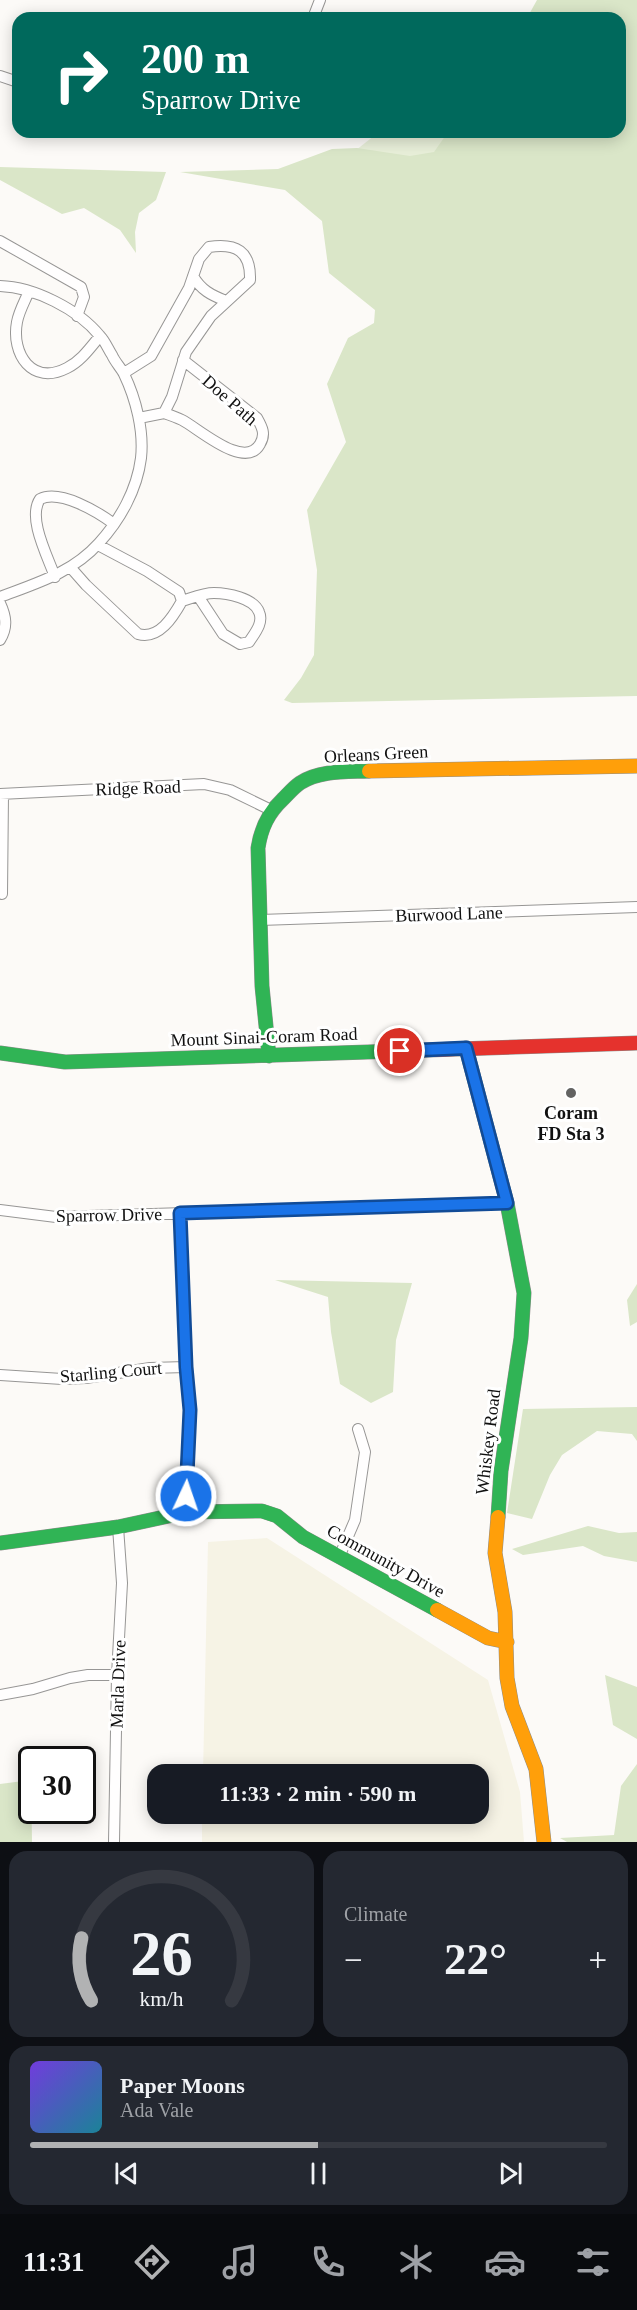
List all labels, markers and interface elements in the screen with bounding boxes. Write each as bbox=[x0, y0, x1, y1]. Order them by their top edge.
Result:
icon: right bbox=[42, 36, 120, 114]
text: 200 m bbox=[141, 36, 250, 82]
text: Sparrow Drive bbox=[141, 85, 301, 115]
street label: Doe Path bbox=[198, 371, 262, 429]
street label: Orleans Green bbox=[323, 741, 429, 767]
street label: Ridge Road bbox=[95, 777, 181, 799]
street label: Burwood Lane bbox=[395, 902, 503, 926]
street label: Mount Sinai-Coram Road bbox=[170, 1024, 358, 1050]
pin bbox=[374, 1025, 425, 1076]
icon: arrive bbox=[383, 1034, 416, 1067]
marker: Coram FD Sta 3 bbox=[564, 1086, 578, 1100]
place label: Coram FD Sta 3 bbox=[538, 1103, 605, 1144]
street label: Sparrow Drive bbox=[56, 1204, 162, 1226]
street label: Starling Court bbox=[59, 1358, 163, 1386]
street label: Whiskey Road bbox=[472, 1388, 504, 1496]
position arrow bbox=[154, 1464, 218, 1528]
street label: Community Drive bbox=[324, 1520, 448, 1602]
street label: Marla Drive bbox=[106, 1639, 130, 1729]
speed limit sign: 30 bbox=[18, 1746, 96, 1824]
text: 11:33 · 2 min · 590 m bbox=[220, 1781, 416, 1806]
text: Climate bbox=[344, 1903, 407, 1925]
text: 26 bbox=[130, 1919, 193, 1988]
text: 22° bbox=[444, 1934, 507, 1984]
text: − bbox=[344, 1942, 363, 1978]
text: + bbox=[588, 1942, 607, 1978]
text: km/h bbox=[139, 1987, 184, 2011]
text: Paper Moons bbox=[120, 2073, 245, 2098]
text: Ada Vale bbox=[120, 2099, 194, 2121]
icon: previous bbox=[110, 2157, 143, 2190]
icon: pause bbox=[302, 2157, 335, 2190]
icon: next bbox=[494, 2157, 527, 2190]
icon: directions bbox=[131, 2241, 173, 2283]
icon: music bbox=[219, 2241, 261, 2283]
icon: phone bbox=[307, 2241, 349, 2283]
icon: climate bbox=[395, 2241, 437, 2283]
icon: car bbox=[484, 2241, 526, 2283]
icon: filters bbox=[572, 2241, 614, 2283]
text: 11:31 bbox=[23, 2247, 85, 2277]

